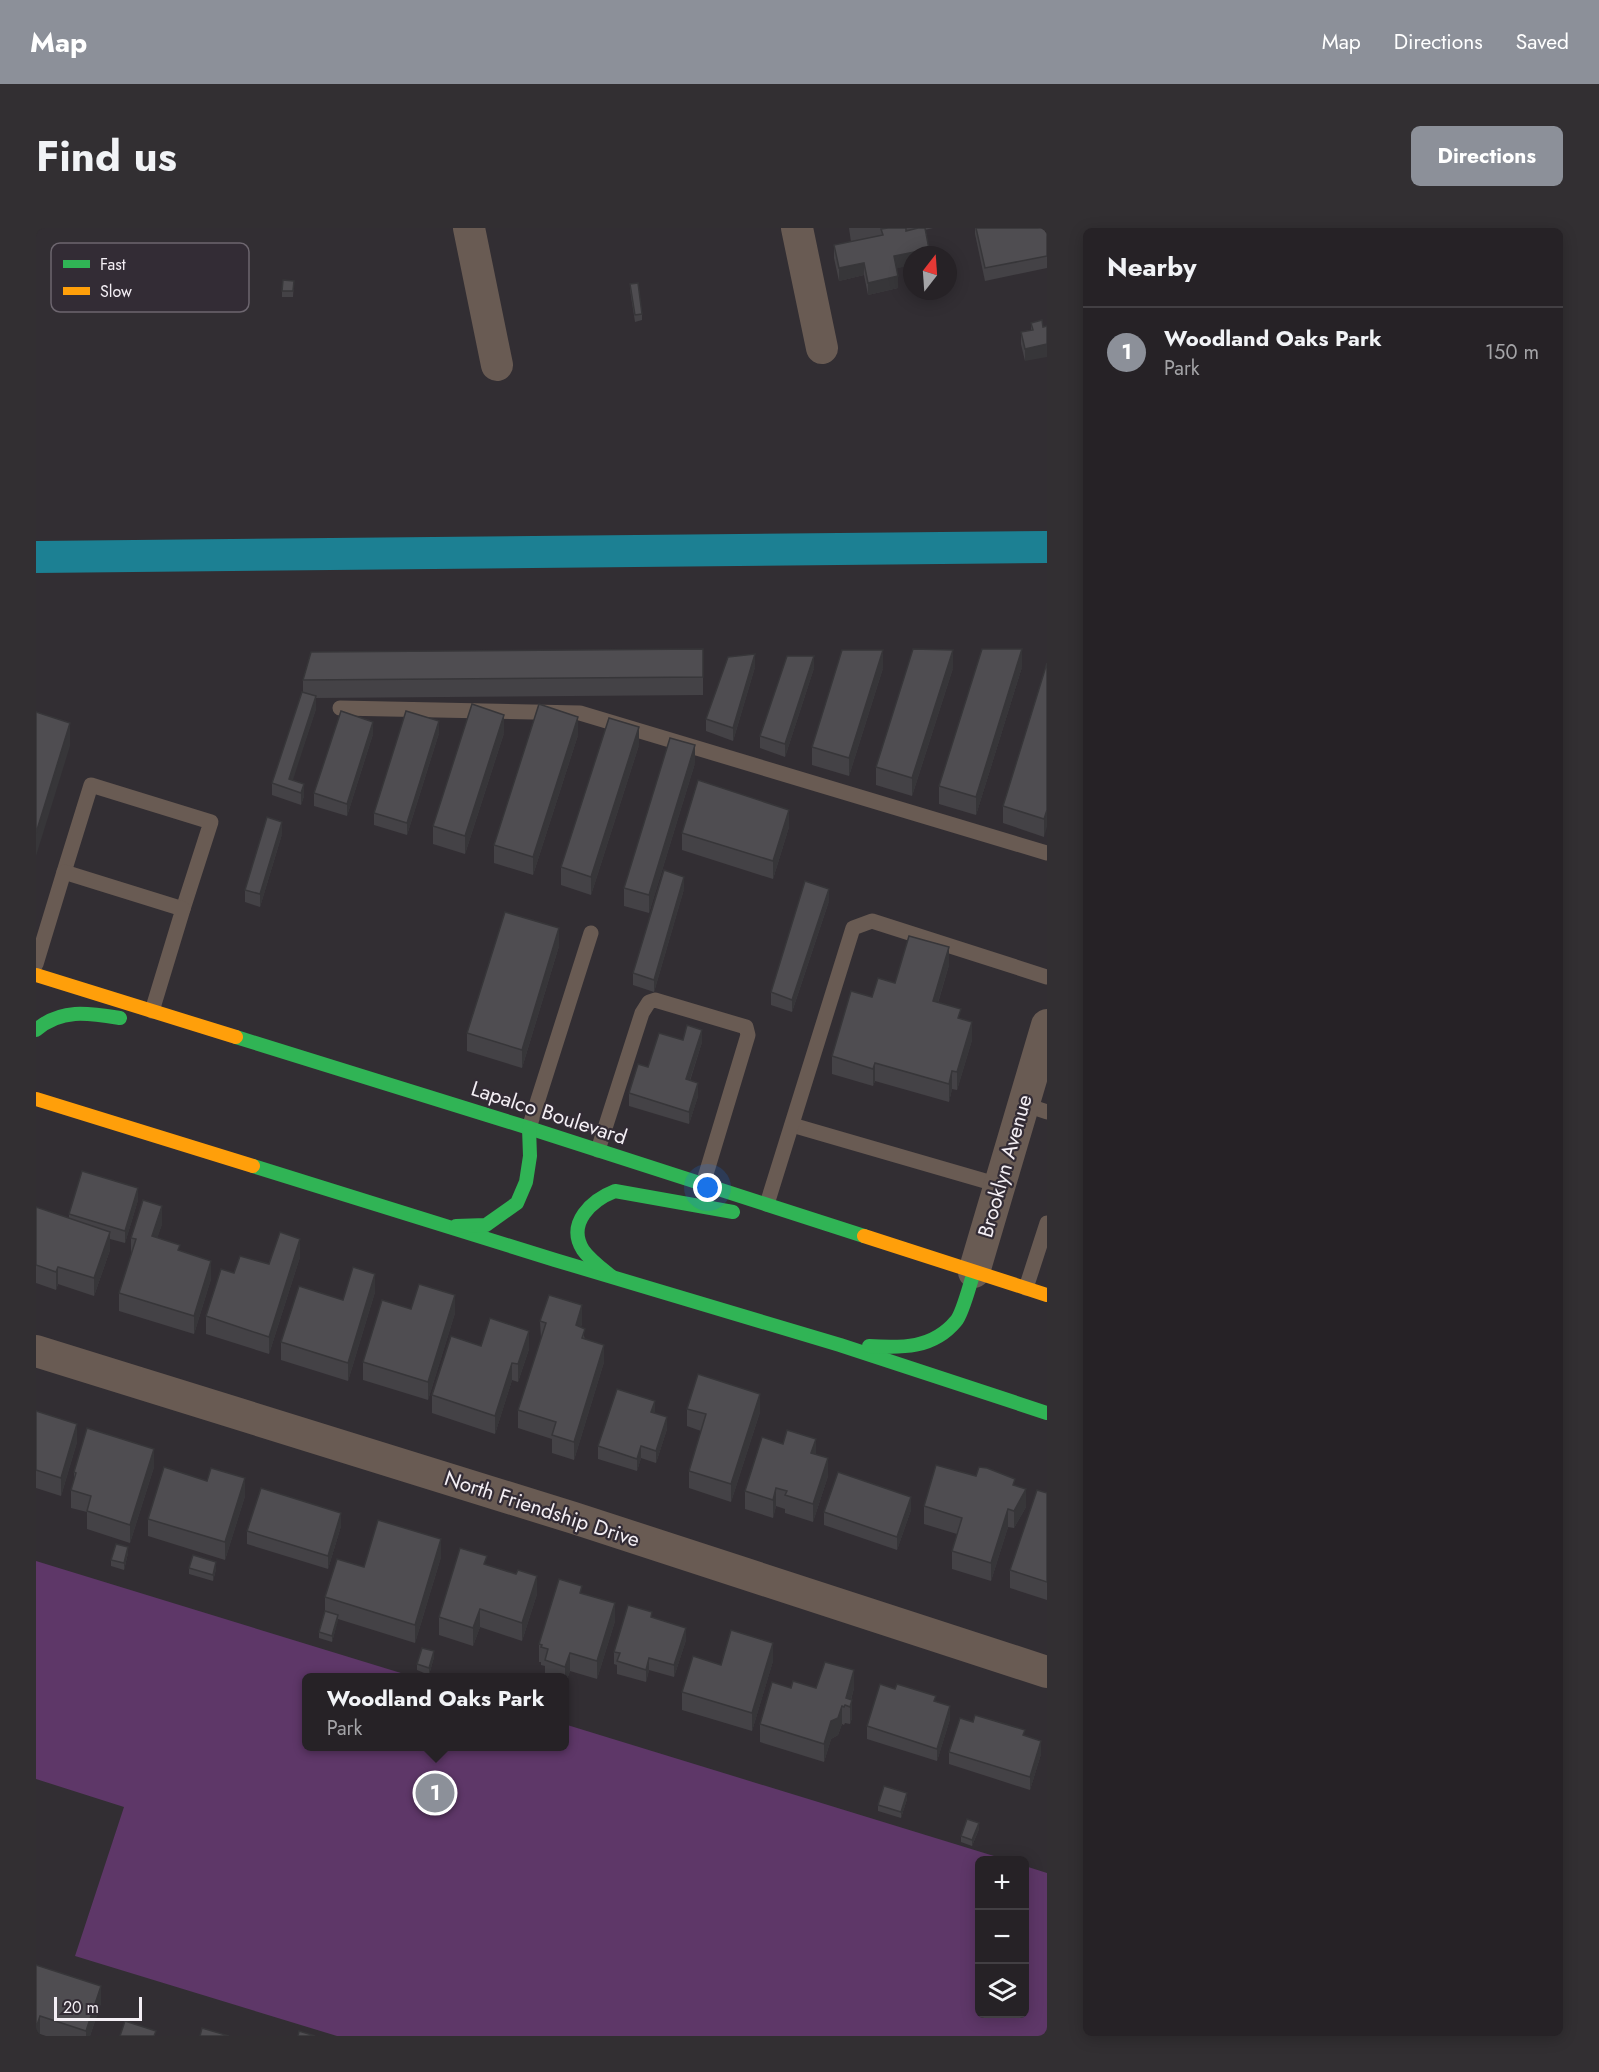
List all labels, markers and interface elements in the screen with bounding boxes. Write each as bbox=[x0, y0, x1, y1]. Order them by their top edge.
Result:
text: Map bbox=[30, 22, 87, 63]
text: Map bbox=[1322, 27, 1361, 57]
text: Directions bbox=[1394, 27, 1483, 57]
text: Saved bbox=[1516, 27, 1569, 57]
text: Find us bbox=[36, 126, 177, 187]
button: Directions bbox=[1411, 126, 1563, 186]
legend bbox=[51, 243, 249, 312]
north arrow bbox=[903, 246, 957, 300]
text: Nearby bbox=[1107, 248, 1196, 286]
text: Fast bbox=[100, 253, 126, 276]
text: Slow bbox=[100, 280, 132, 303]
text: Woodland Oaks Park bbox=[1164, 322, 1382, 354]
text: 1 bbox=[1121, 338, 1132, 367]
text: 150 m bbox=[1485, 338, 1539, 367]
text: Park bbox=[1164, 354, 1200, 383]
street label: Lapalco Boulevard bbox=[467, 1074, 631, 1152]
street label: Brooklyn Avenue bbox=[970, 1091, 1040, 1241]
your location bbox=[693, 1173, 722, 1202]
street label: North Friendship Drive bbox=[440, 1463, 644, 1555]
popup bbox=[302, 1673, 569, 1751]
text: Woodland Oaks Park bbox=[327, 1682, 544, 1714]
text: Park bbox=[327, 1714, 362, 1743]
pin: 1 bbox=[416, 1770, 454, 1816]
map controls bbox=[975, 1856, 1029, 2018]
button: + bbox=[975, 1856, 1029, 1910]
button: − bbox=[975, 1910, 1029, 1964]
button: layers bbox=[975, 1964, 1029, 2018]
scale bar bbox=[54, 1994, 142, 2022]
text: 20 m bbox=[63, 1996, 99, 2019]

